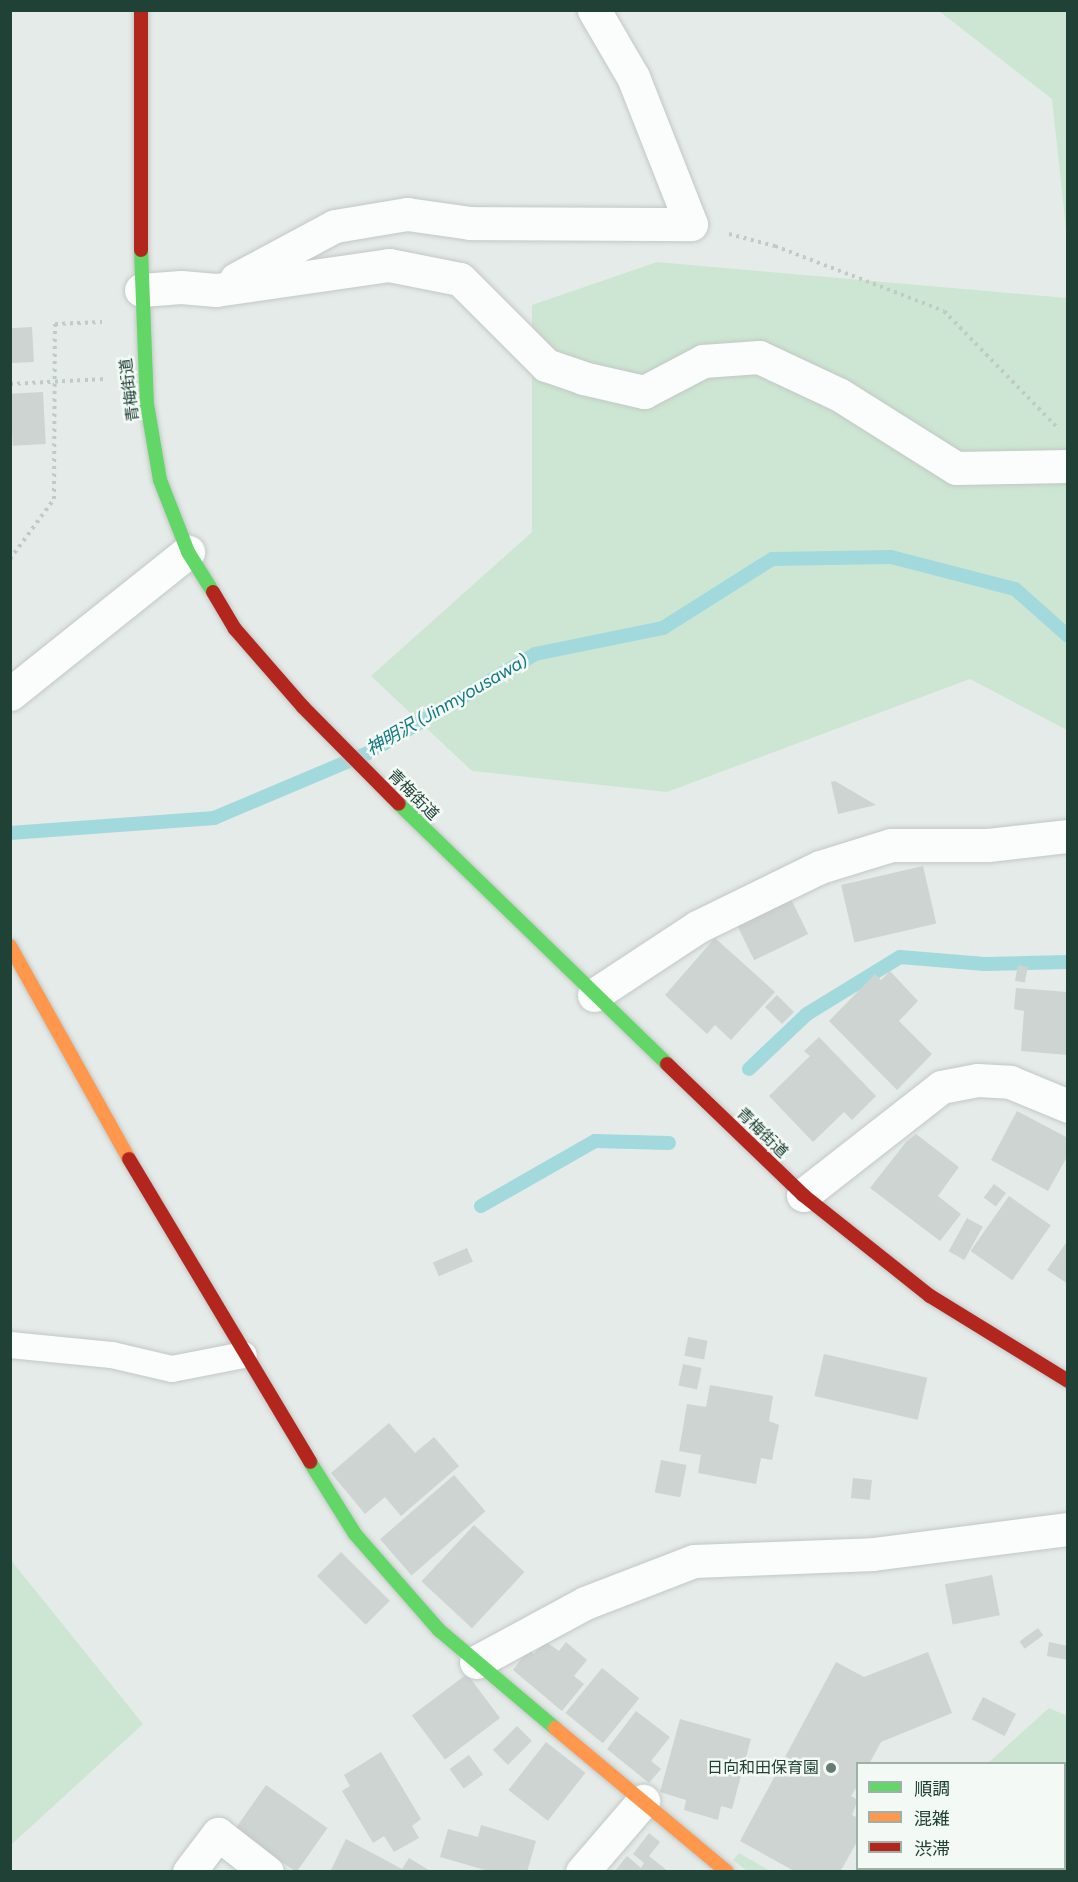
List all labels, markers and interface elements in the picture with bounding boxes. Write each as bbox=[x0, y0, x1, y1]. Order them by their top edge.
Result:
street label: 青梅街道 bbox=[117, 357, 143, 423]
water label: 神明沢 (Jinmyousawa) bbox=[362, 650, 532, 760]
street label: 青梅街道 bbox=[384, 766, 442, 824]
street label: 青梅街道 bbox=[732, 1104, 792, 1162]
place label: 日向和田保育園 bbox=[707, 1758, 819, 1778]
marker: 日向和田保育園 bbox=[824, 1761, 838, 1775]
legend bbox=[856, 1762, 1066, 1870]
text: 順調 bbox=[914, 1778, 950, 1800]
text: 混雑 bbox=[914, 1808, 950, 1830]
text: 渋滞 bbox=[914, 1838, 950, 1860]

